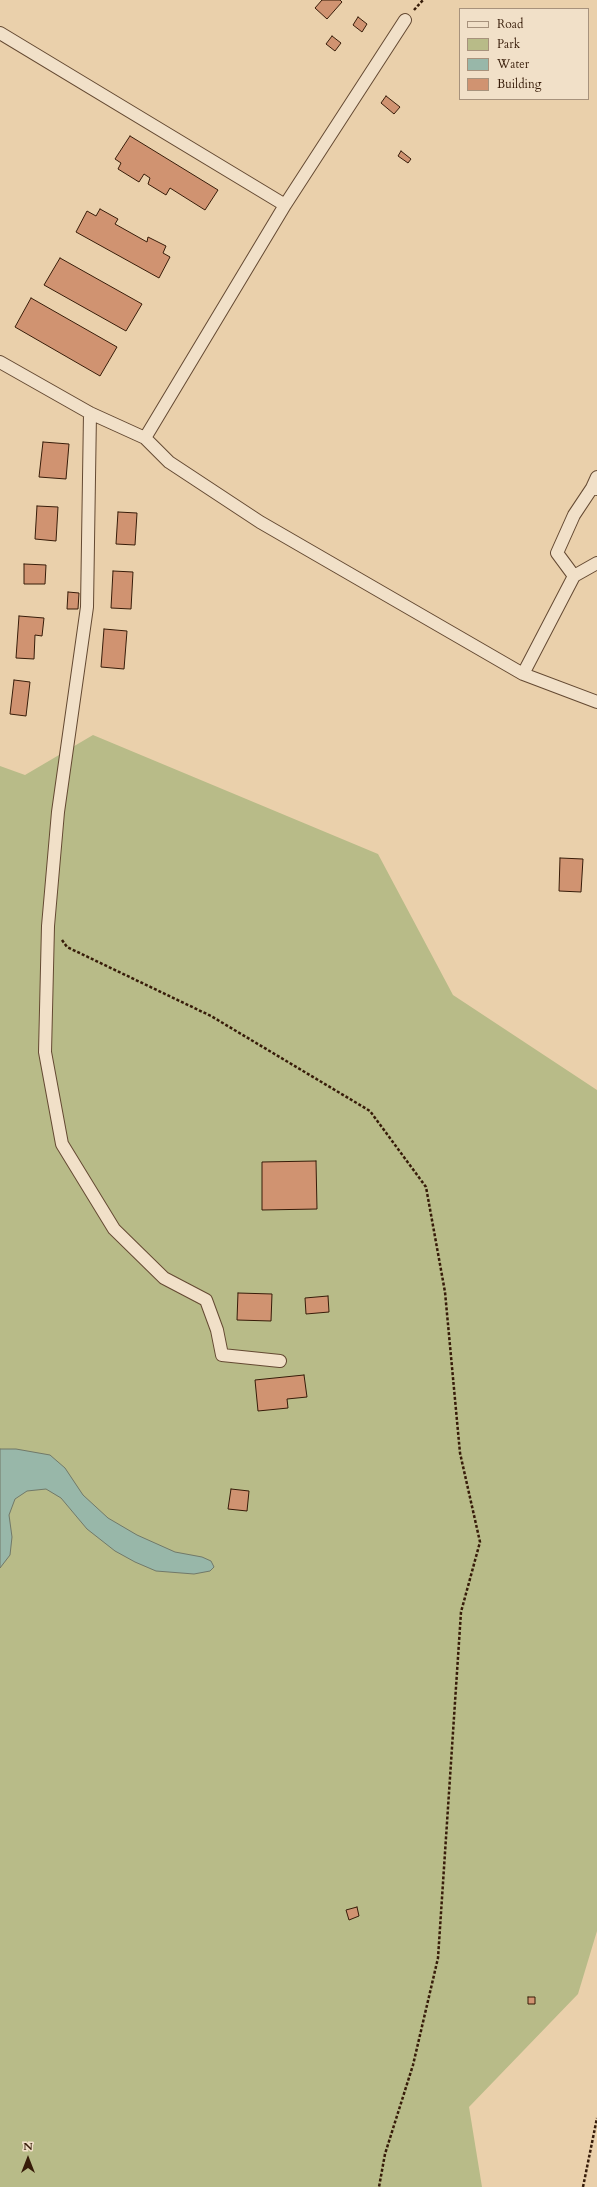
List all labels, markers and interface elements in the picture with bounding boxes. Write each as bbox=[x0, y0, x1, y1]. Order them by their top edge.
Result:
legend bbox=[459, 8, 589, 100]
text: Road bbox=[497, 16, 523, 32]
text: Park bbox=[497, 36, 520, 52]
text: Water bbox=[497, 56, 529, 72]
text: Building bbox=[497, 76, 541, 92]
north arrow bbox=[8, 2139, 48, 2179]
text: N bbox=[23, 2139, 33, 2154]

